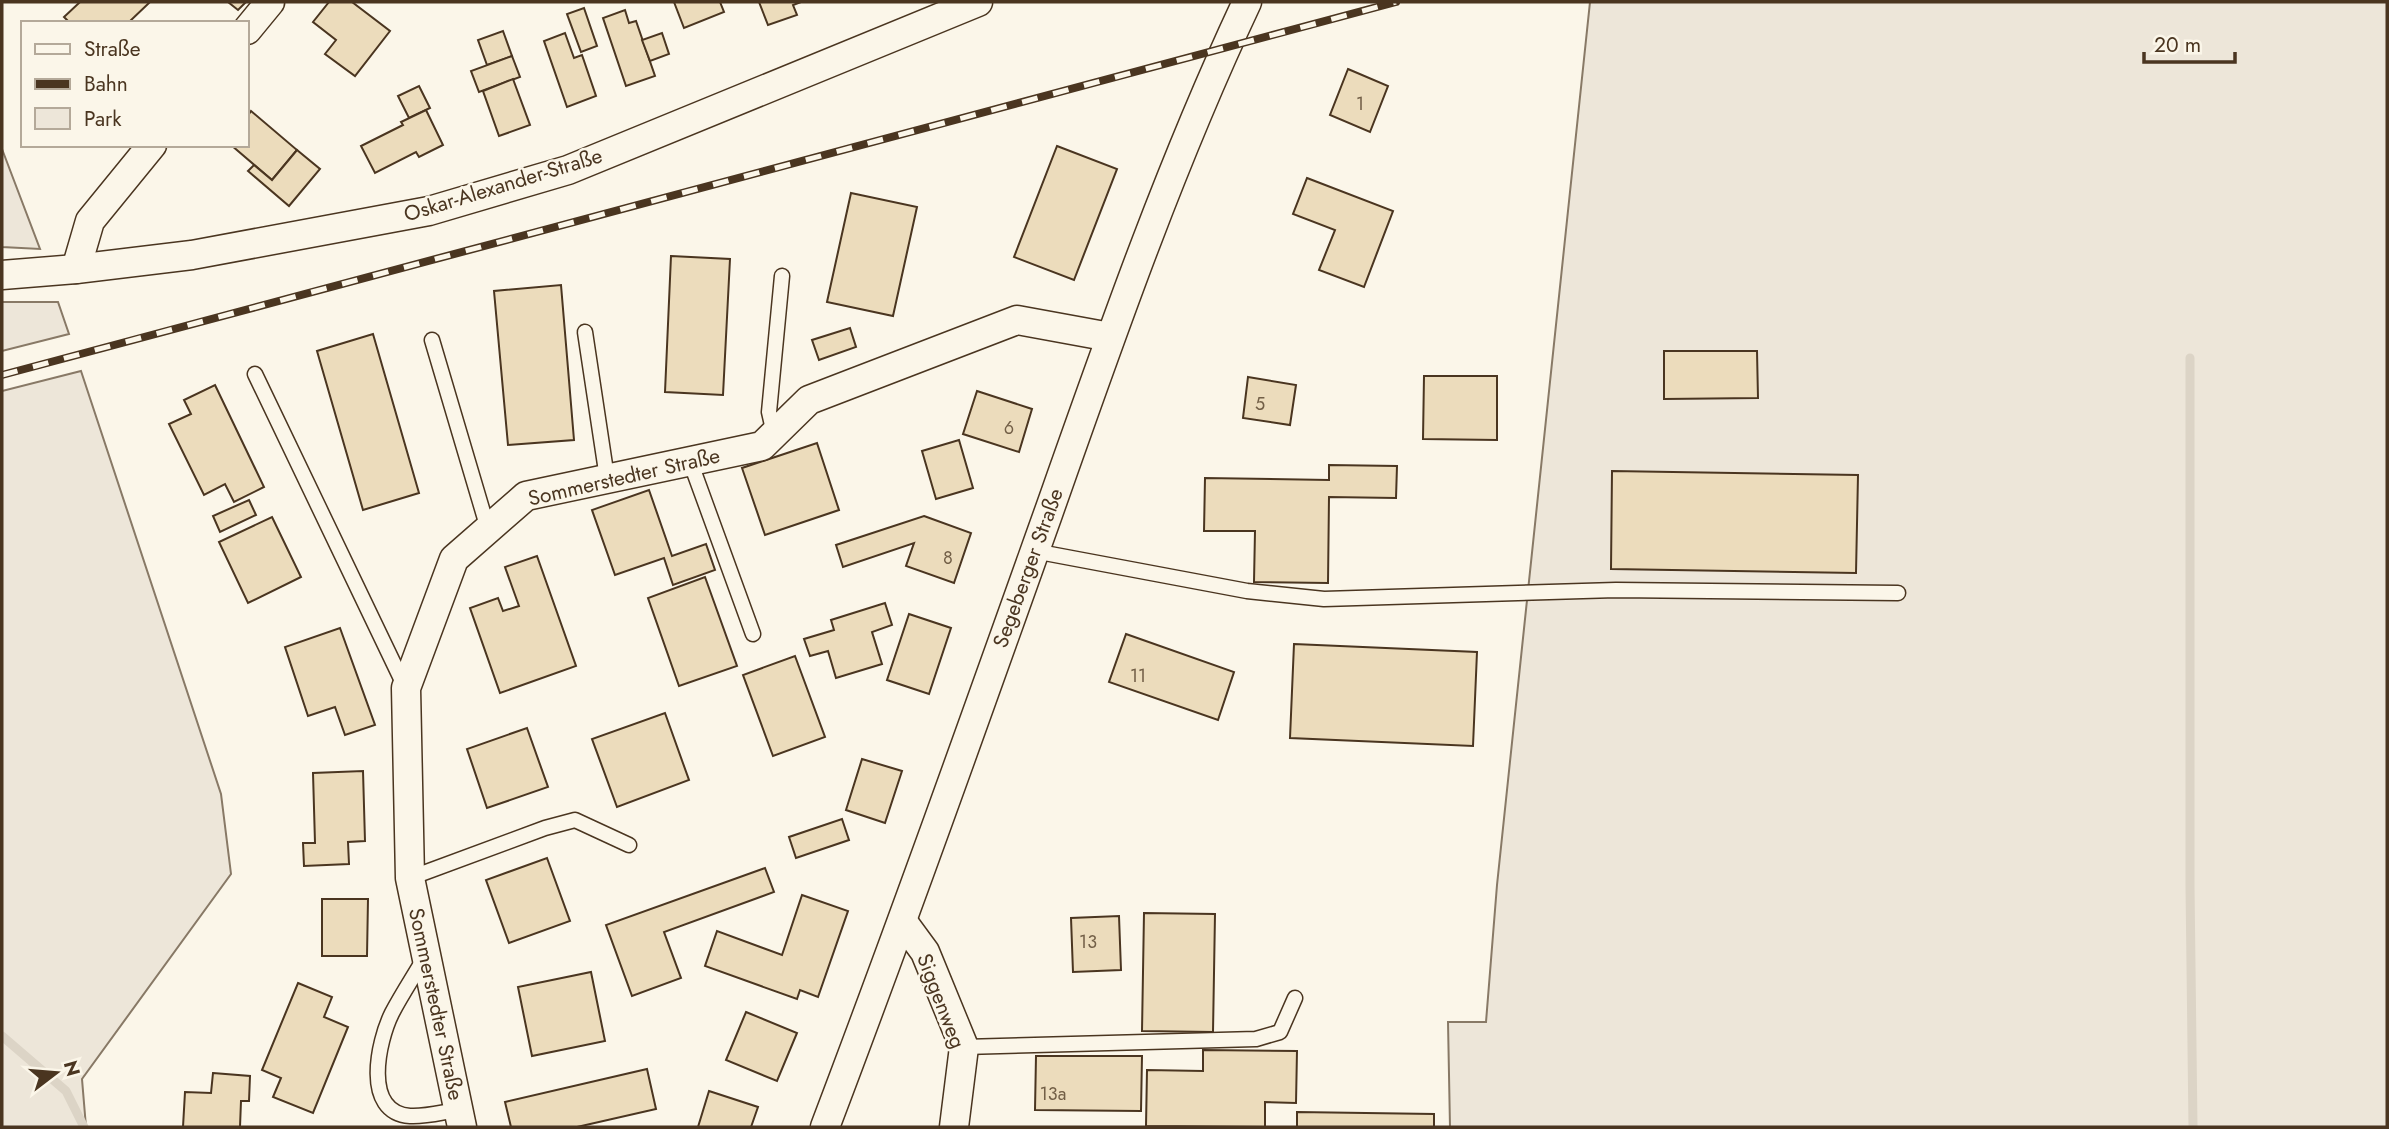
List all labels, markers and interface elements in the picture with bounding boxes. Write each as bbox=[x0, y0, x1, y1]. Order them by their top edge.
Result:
legend bbox=[21, 21, 248, 147]
scale bar bbox=[2144, 21, 2235, 65]
text: 20 m bbox=[2154, 30, 2201, 60]
text: Straße bbox=[84, 34, 141, 64]
text: Bahn bbox=[84, 69, 128, 99]
house number: 1 bbox=[1356, 91, 1364, 117]
text: Park bbox=[84, 104, 122, 134]
street label: Oskar-Alexander-Straße bbox=[400, 140, 606, 229]
house number: 5 bbox=[1255, 391, 1265, 417]
house number: 6 bbox=[1004, 415, 1014, 441]
street label: Sommerstedter Straße bbox=[525, 440, 723, 514]
street label: Segeberger Straße bbox=[985, 484, 1071, 652]
house number: 8 bbox=[943, 545, 953, 571]
house number: 11 bbox=[1130, 663, 1146, 689]
street label: Sommerstedter Straße bbox=[401, 905, 471, 1103]
house number: 13 bbox=[1079, 929, 1097, 955]
street label: Siggenweg bbox=[909, 949, 973, 1053]
north arrow bbox=[21, 1038, 91, 1108]
text: N bbox=[57, 1057, 87, 1079]
house number: 13a bbox=[1040, 1081, 1066, 1107]

